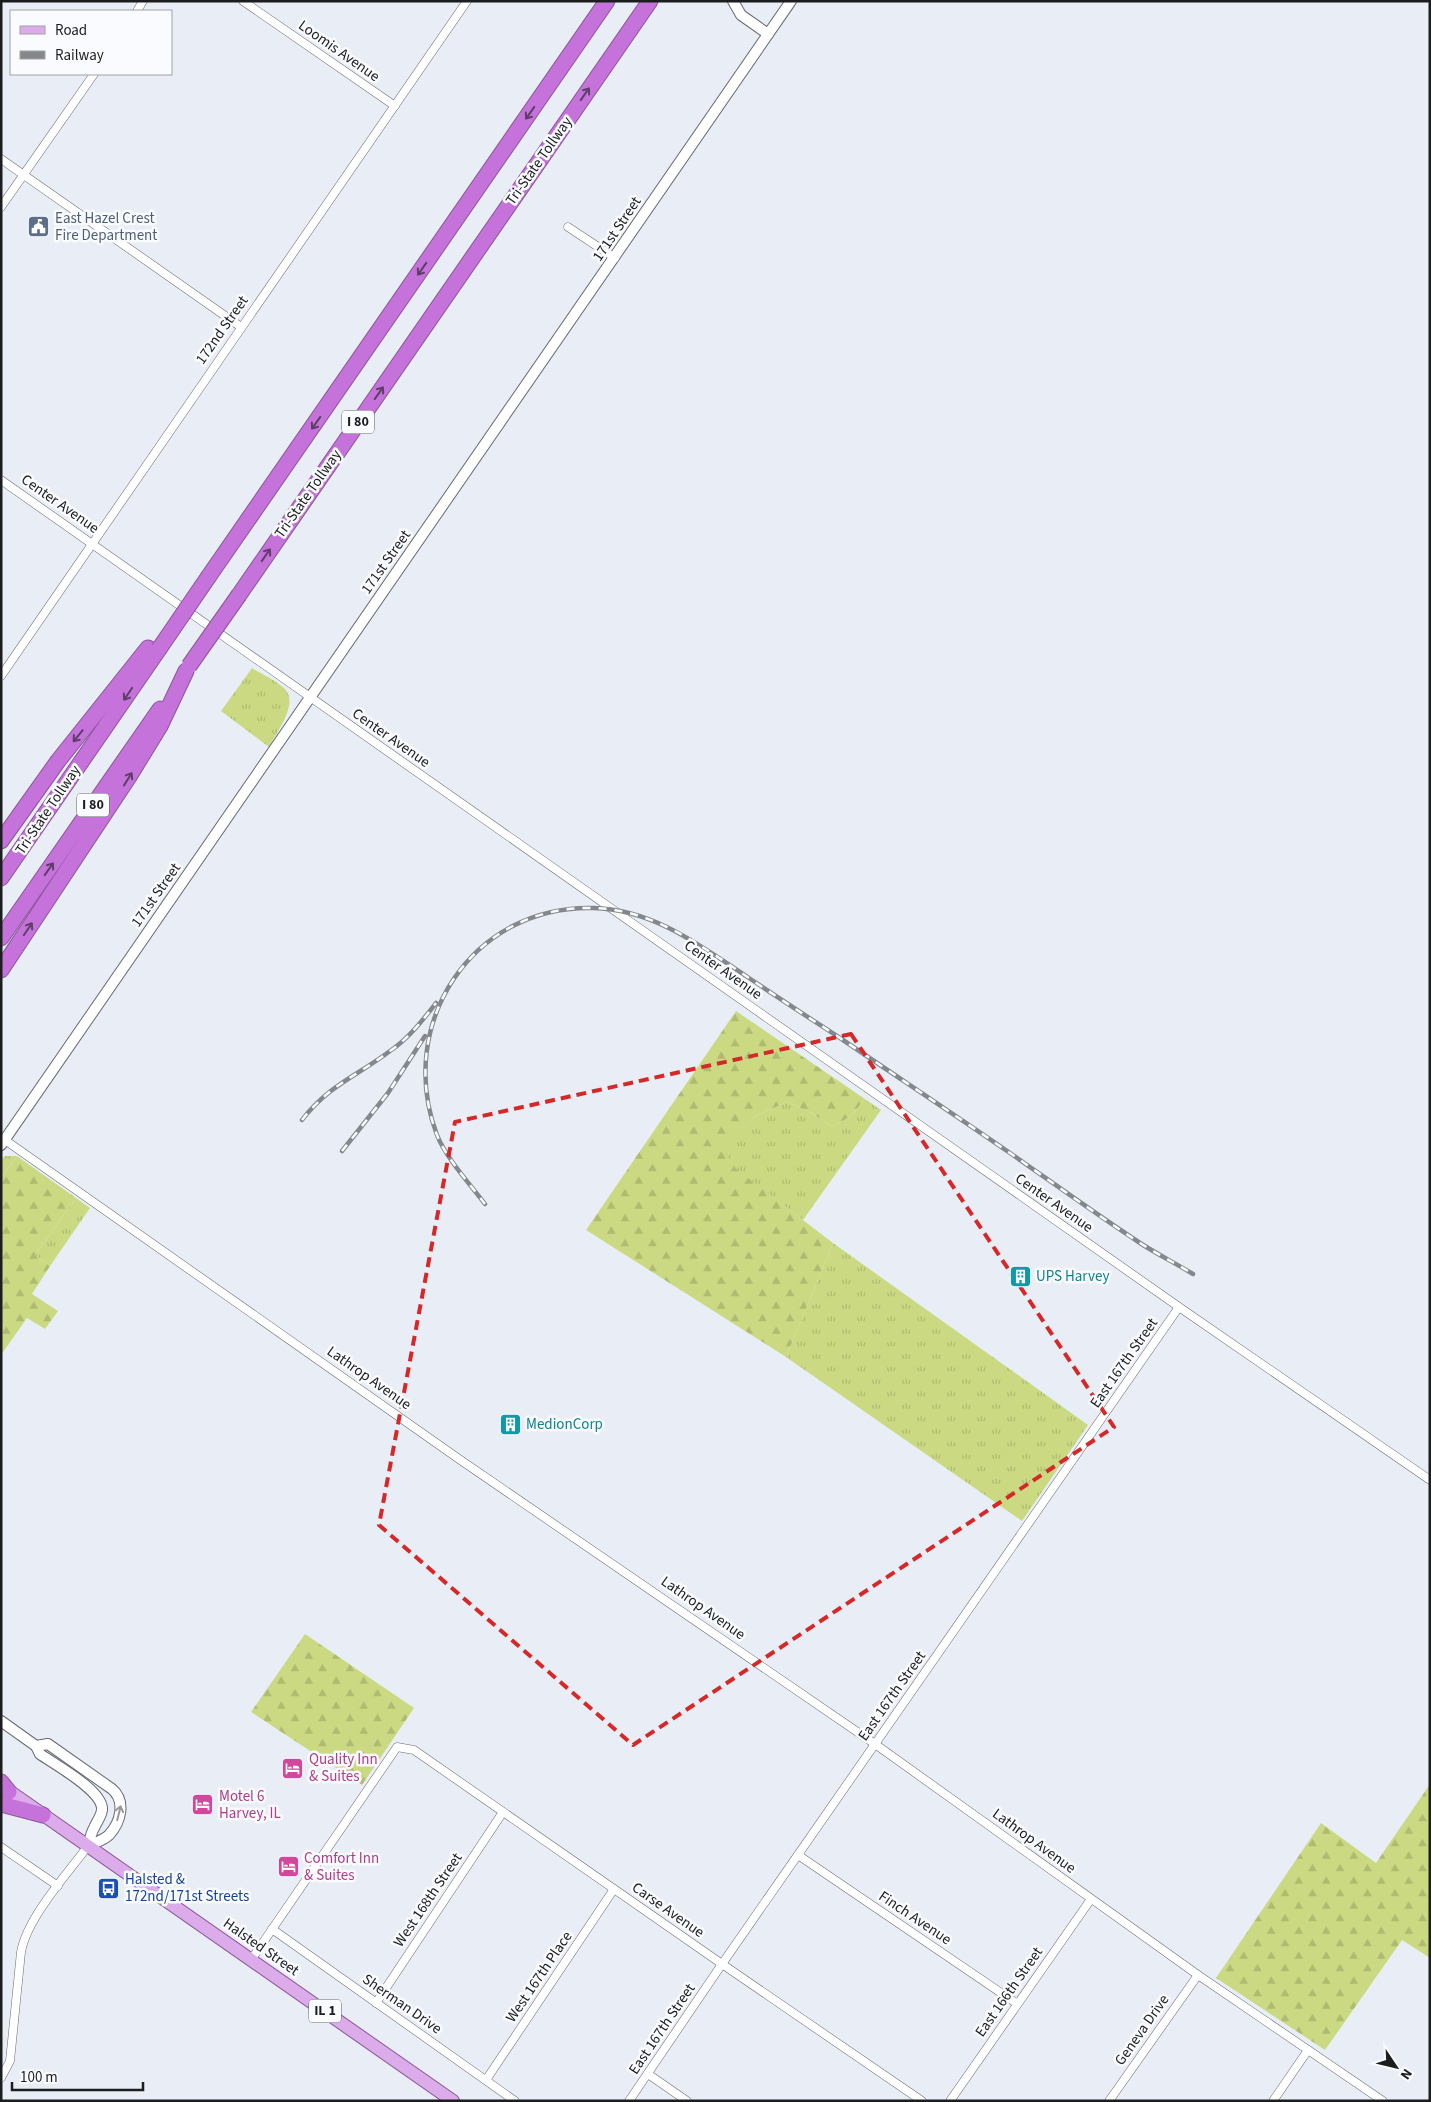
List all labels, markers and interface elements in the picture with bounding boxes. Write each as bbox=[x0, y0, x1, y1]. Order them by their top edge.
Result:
legend bbox=[10, 10, 172, 75]
street label: Loomis Avenue bbox=[294, 15, 384, 87]
text: Road bbox=[55, 20, 87, 41]
text: Railway bbox=[55, 45, 104, 66]
one-way arrow bbox=[580, 88, 590, 102]
one-way arrow bbox=[525, 106, 535, 120]
street label: Tri-State Tollway bbox=[501, 112, 577, 210]
street label: 171st Street bbox=[588, 192, 646, 266]
place label: East Hazel Crest Fire Department bbox=[55, 208, 157, 246]
public building icon: East Hazel Crest Fire Department bbox=[27, 215, 51, 239]
one-way arrow bbox=[417, 262, 427, 276]
street label: 172nd Street bbox=[191, 291, 253, 369]
one-way arrow bbox=[374, 386, 384, 400]
road number: I 80 bbox=[342, 411, 374, 434]
one-way arrow bbox=[311, 415, 321, 429]
street label: Tri-State Tollway bbox=[270, 445, 346, 543]
street label: Center Avenue bbox=[17, 469, 103, 539]
street label: 171st Street bbox=[356, 526, 416, 598]
one-way arrow bbox=[261, 548, 271, 562]
one-way arrow bbox=[123, 686, 133, 700]
street label: Center Avenue bbox=[348, 703, 434, 773]
one-way arrow bbox=[73, 729, 84, 742]
street label: Tri-State Tollway bbox=[10, 761, 86, 859]
one-way arrow bbox=[122, 772, 133, 786]
road number: I 80 bbox=[77, 794, 109, 816]
street label: 171st Street bbox=[126, 859, 186, 931]
one-way arrow bbox=[44, 862, 54, 876]
one-way arrow bbox=[23, 922, 33, 936]
street label: Center Avenue bbox=[680, 935, 766, 1005]
street label: Center Avenue bbox=[1011, 1168, 1097, 1238]
building icon: UPS Harvey bbox=[1008, 1264, 1032, 1288]
place label: UPS Harvey bbox=[1036, 1266, 1109, 1287]
street label: East 167th Street bbox=[1085, 1314, 1163, 1412]
street label: Lathrop Avenue bbox=[323, 1341, 415, 1415]
building icon: MedionCorp bbox=[498, 1412, 522, 1436]
place label: MedionCorp bbox=[526, 1414, 603, 1435]
street label: Lathrop Avenue bbox=[657, 1571, 749, 1645]
street label: East 167th Street bbox=[853, 1647, 931, 1745]
place label: Quality Inn & Suites bbox=[309, 1749, 378, 1787]
hotel icon: Quality Inn & Suites bbox=[281, 1756, 305, 1780]
place label: Motel 6 Harvey, IL bbox=[219, 1786, 281, 1824]
hotel icon: Motel 6 Harvey, IL bbox=[191, 1793, 215, 1817]
street label: Lathrop Avenue bbox=[988, 1804, 1080, 1878]
one-way arrow bbox=[115, 1806, 124, 1822]
place label: Comfort Inn & Suites bbox=[304, 1848, 379, 1886]
street label: West 168th Street bbox=[389, 1849, 467, 1951]
hotel icon: Comfort Inn & Suites bbox=[276, 1855, 300, 1879]
place label: Halsted & 172nd/171st Streets bbox=[125, 1869, 249, 1907]
bus stop icon: Halsted & 172nd/171st Streets bbox=[97, 1876, 121, 1900]
street label: Carse Avenue bbox=[627, 1877, 709, 1943]
street label: Finch Avenue bbox=[874, 1886, 956, 1950]
street label: Halsted Street bbox=[219, 1913, 303, 1981]
street label: West 167th Place bbox=[501, 1927, 577, 2027]
street label: East 166th Street bbox=[970, 1943, 1048, 2041]
street label: Sherman Drive bbox=[358, 1969, 446, 2039]
street label: East 167th Street bbox=[624, 1979, 700, 2079]
street label: Geneva Drive bbox=[1110, 1990, 1174, 2070]
road number: IL 1 bbox=[309, 2000, 341, 2022]
north arrow bbox=[1371, 2042, 1421, 2092]
scale bar bbox=[12, 2060, 144, 2092]
text: N bbox=[1395, 2064, 1417, 2083]
text: 100 m bbox=[20, 2067, 58, 2088]

